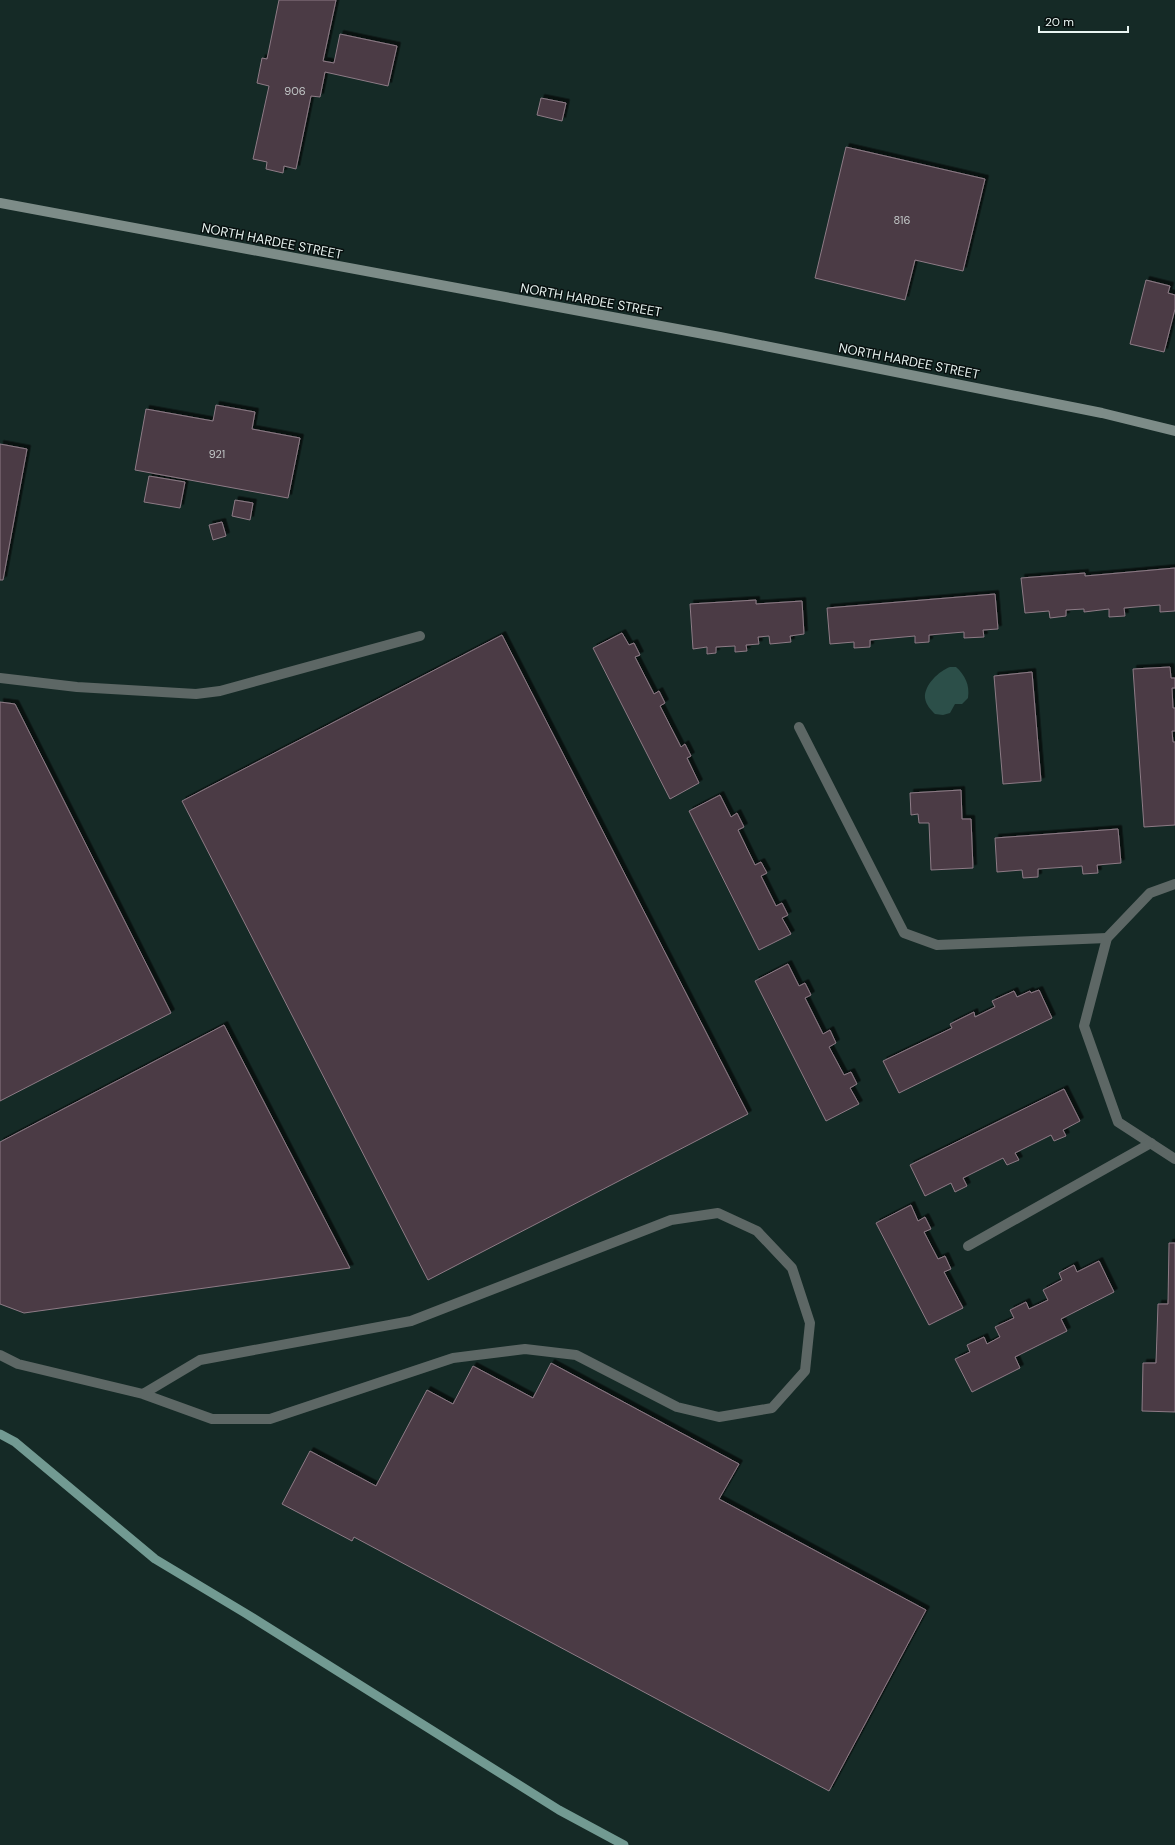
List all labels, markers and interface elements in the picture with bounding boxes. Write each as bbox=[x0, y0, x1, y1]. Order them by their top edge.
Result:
scale bar bbox=[1039, 8, 1128, 34]
text: 20 m bbox=[1045, 14, 1074, 30]
house number: 906 bbox=[284, 84, 306, 98]
house number: 816 bbox=[894, 213, 910, 227]
street label: NORTH HARDEE STREET bbox=[200, 219, 344, 263]
street label: NORTH HARDEE STREET bbox=[519, 279, 663, 321]
street label: NORTH HARDEE STREET bbox=[837, 339, 981, 383]
house number: 921 bbox=[209, 447, 225, 461]

